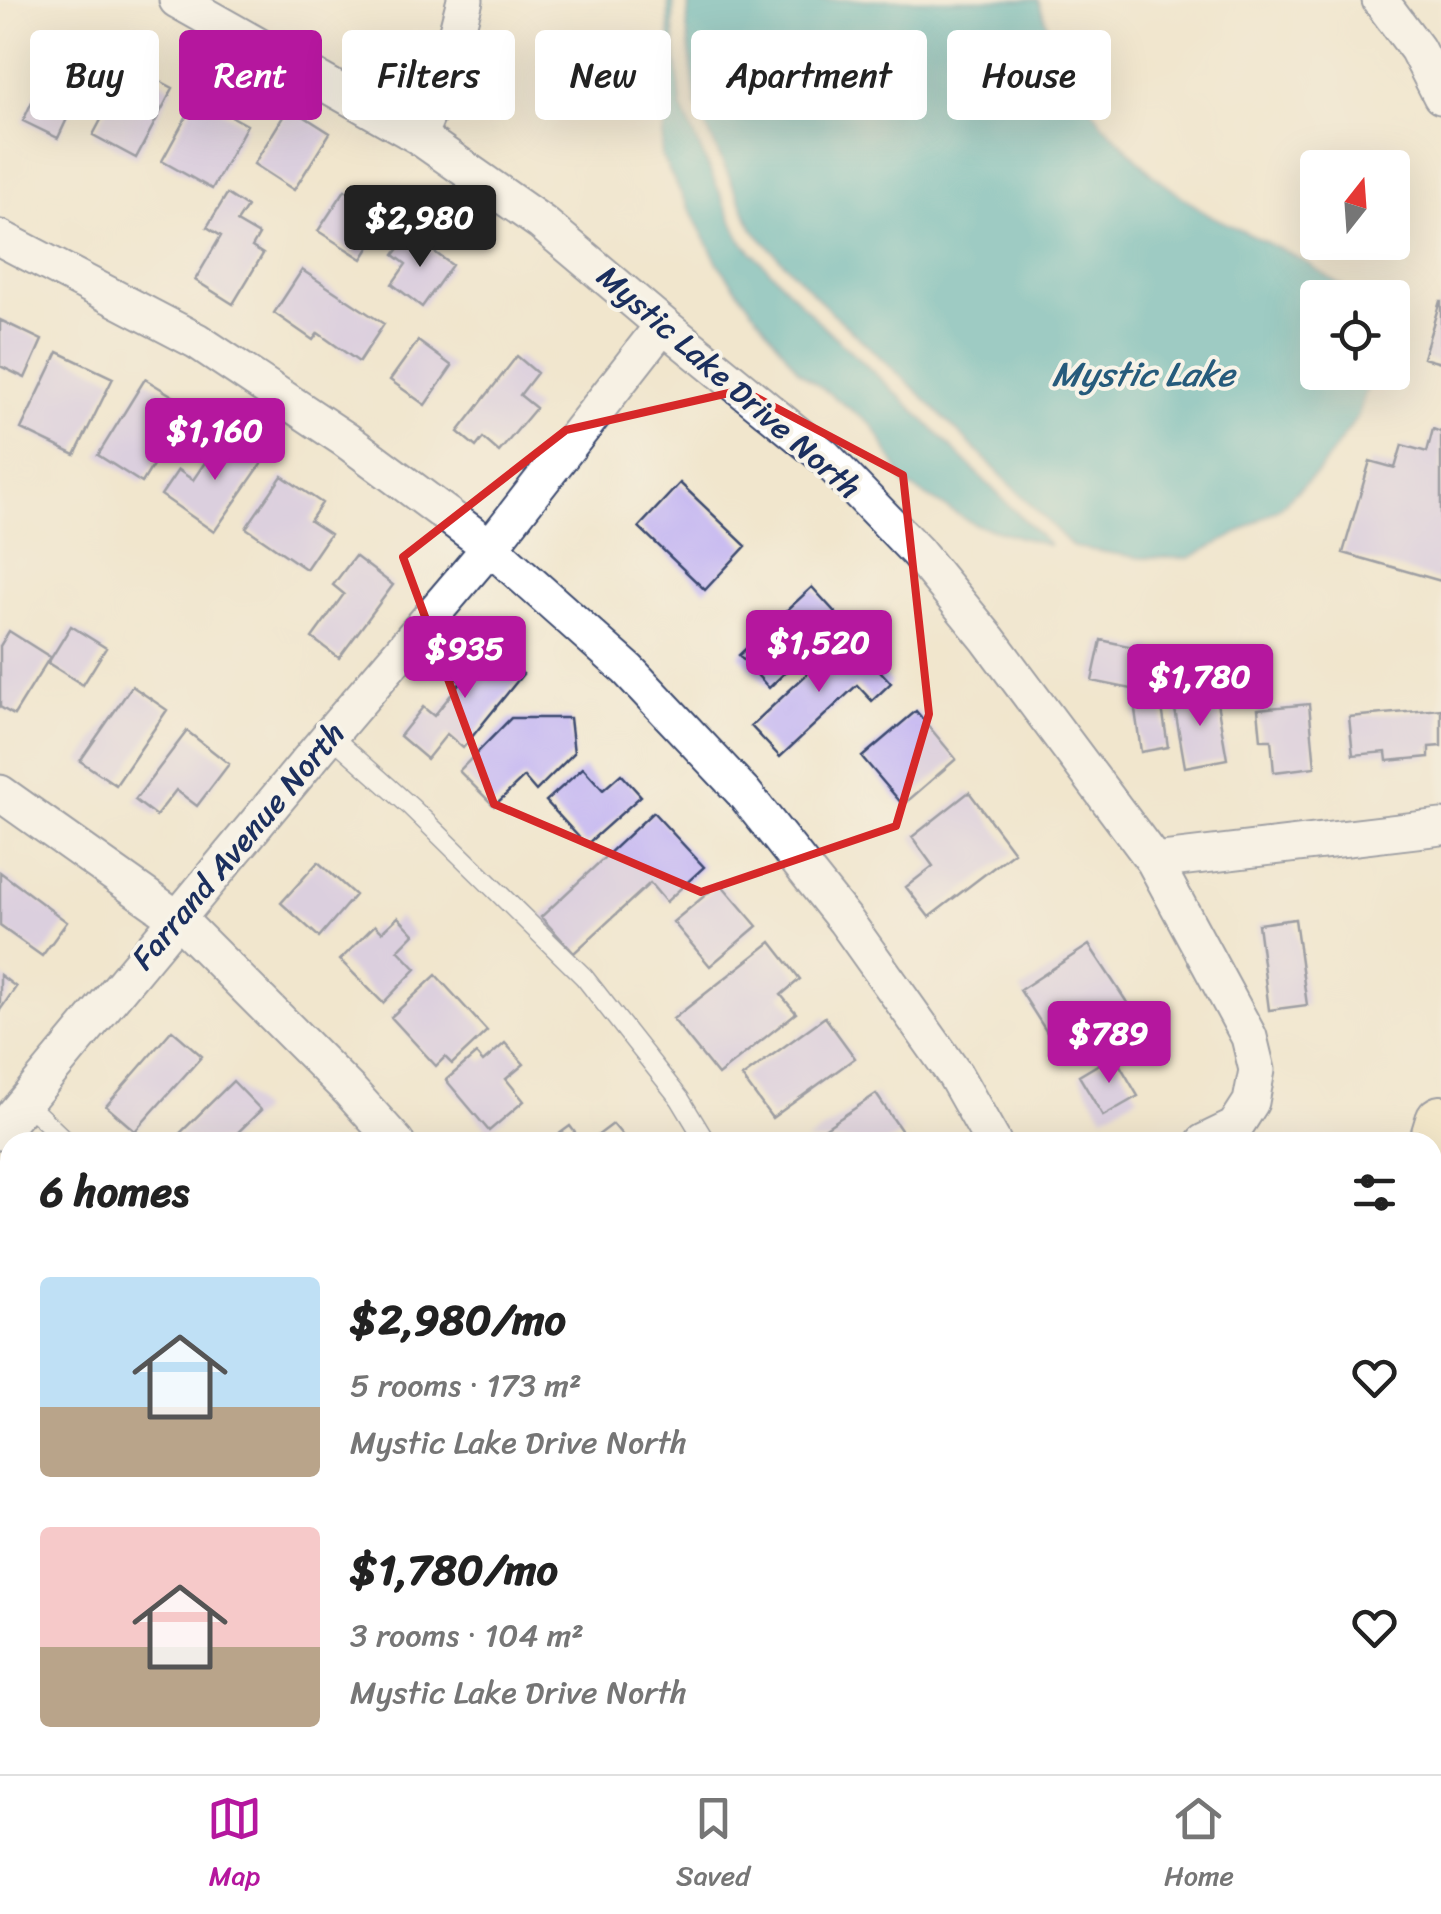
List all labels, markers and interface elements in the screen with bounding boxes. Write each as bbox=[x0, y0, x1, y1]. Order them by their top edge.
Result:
chip: Buy bbox=[30, 30, 159, 120]
chip: Rent bbox=[179, 30, 322, 120]
chip: Filters bbox=[342, 30, 515, 120]
chip: New bbox=[535, 30, 671, 120]
chip: Apartment bbox=[691, 30, 927, 120]
chip: House bbox=[947, 30, 1111, 120]
north arrow bbox=[1300, 150, 1410, 260]
map controls bbox=[1300, 150, 1410, 390]
pin: $2,980 bbox=[339, 185, 501, 270]
text: $2,980 bbox=[366, 189, 474, 246]
street label: Mystic Lake Drive North bbox=[583, 250, 875, 514]
button: locate bbox=[1300, 280, 1410, 390]
water label: Mystic Lake bbox=[1052, 343, 1237, 405]
pin: $1,160 bbox=[134, 398, 296, 483]
text: $1,160 bbox=[167, 402, 263, 459]
pin: $1,520 bbox=[738, 610, 900, 695]
text: $1,520 bbox=[768, 614, 870, 671]
pin: $935 bbox=[406, 616, 524, 701]
text: $935 bbox=[426, 620, 504, 677]
pin: $1,780 bbox=[1119, 644, 1281, 729]
text: $1,780 bbox=[1149, 648, 1251, 705]
street label: Farrand Avenue North bbox=[116, 709, 360, 983]
pin: $789 bbox=[1050, 1001, 1168, 1086]
text: $789 bbox=[1070, 1005, 1148, 1062]
text: 6 homes bbox=[40, 1155, 189, 1229]
icon: filters bbox=[1347, 1165, 1402, 1220]
text: $2,980/mo bbox=[350, 1283, 566, 1357]
icon: home bbox=[120, 1317, 240, 1437]
icon: heart bbox=[1347, 1350, 1402, 1405]
text: 5 rooms · 173 m² bbox=[350, 1357, 581, 1414]
text: Mystic Lake Drive North bbox=[350, 1414, 687, 1471]
text: $1,780/mo bbox=[350, 1533, 558, 1607]
icon: home bbox=[120, 1567, 240, 1687]
icon: heart bbox=[1347, 1600, 1402, 1655]
text: 3 rooms · 104 m² bbox=[350, 1607, 584, 1664]
text: Mystic Lake Drive North bbox=[350, 1664, 687, 1721]
tab: Map bbox=[207, 1791, 262, 1900]
tab: Saved bbox=[676, 1791, 750, 1900]
tab: Home bbox=[1164, 1791, 1234, 1900]

